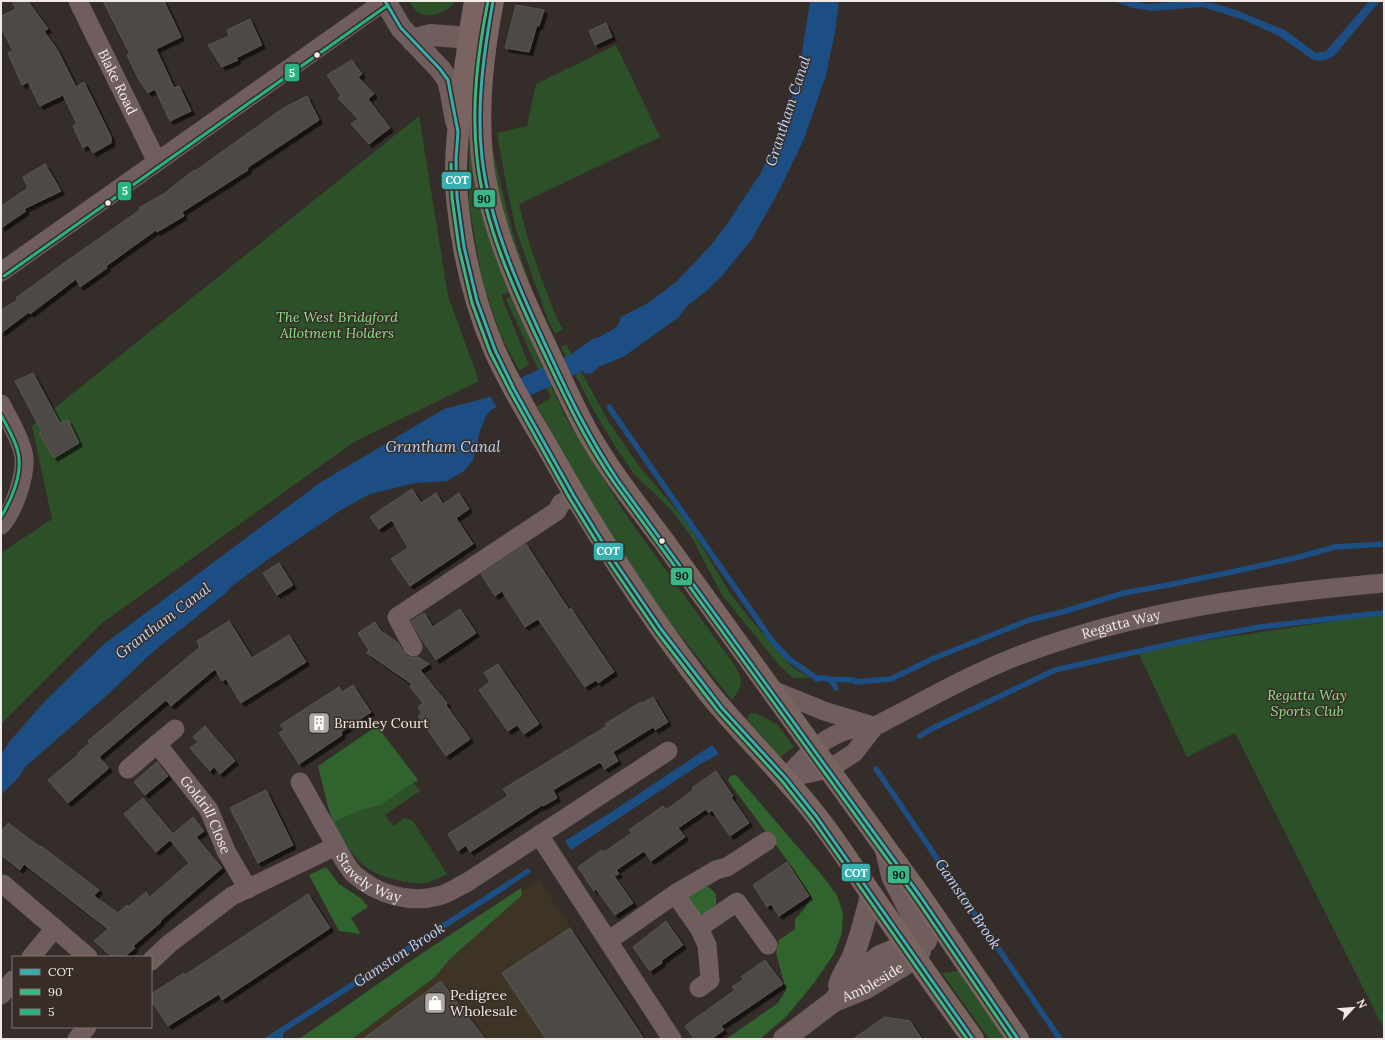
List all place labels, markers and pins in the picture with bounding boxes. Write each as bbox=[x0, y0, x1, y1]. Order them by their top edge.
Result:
unlabelled marker bbox=[312, 50, 322, 60]
unlabelled marker bbox=[103, 198, 113, 208]
unlabelled marker bbox=[657, 536, 667, 546]
building icon: Bramley Court bbox=[306, 710, 332, 736]
place label: Bramley Court bbox=[334, 714, 429, 732]
place label: Pedigree Wholesale bbox=[450, 986, 518, 1020]
shop icon: Pedigree Wholesale bbox=[422, 990, 448, 1016]

